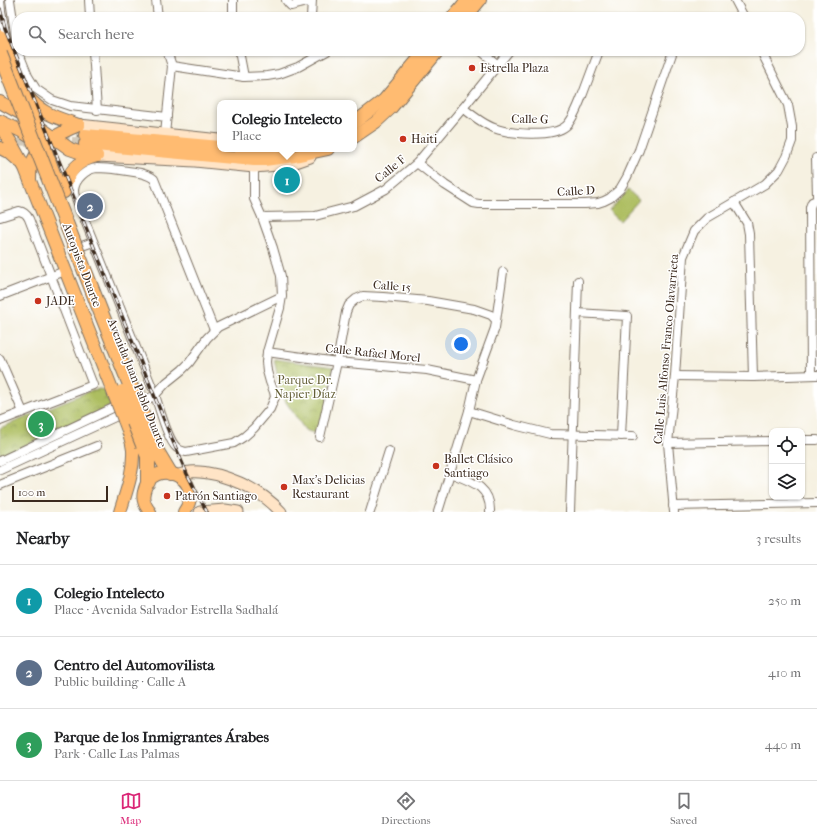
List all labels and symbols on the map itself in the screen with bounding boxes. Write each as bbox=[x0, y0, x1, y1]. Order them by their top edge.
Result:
place label: Estrella Plaza bbox=[480, 61, 549, 75]
marker: Estrella Plaza bbox=[467, 63, 477, 73]
street label: Calle G bbox=[511, 112, 549, 126]
place label: Haiti bbox=[411, 132, 438, 146]
marker: Haiti bbox=[398, 134, 408, 144]
street label: Calle F bbox=[372, 152, 408, 185]
pin: 1 bbox=[274, 165, 300, 195]
street label: Calle D bbox=[557, 183, 595, 199]
pin: 2 bbox=[77, 191, 103, 221]
street label: Autopista Duarte bbox=[59, 220, 104, 309]
street label: Calle Luis Alfonso Franco Olavarrieta bbox=[651, 253, 681, 445]
street label: Calle 15 bbox=[373, 278, 411, 294]
place label: JADE bbox=[45, 294, 75, 308]
marker: JADE bbox=[33, 296, 43, 306]
street label: Avenida Juan Pablo Duarte bbox=[104, 315, 169, 450]
your location bbox=[451, 334, 471, 354]
street label: Calle Rafael Morel bbox=[325, 341, 422, 365]
park label: Parque Dr. Napier Díaz bbox=[274, 373, 336, 401]
pin: 3 bbox=[28, 409, 54, 439]
place label: Ballet Clásico Santiago bbox=[444, 452, 513, 480]
marker: Ballet Clásico Santiago bbox=[431, 461, 441, 471]
place label: Max's Delicias Restaurant bbox=[292, 473, 365, 501]
marker: Max's Delicias Restaurant bbox=[279, 482, 289, 492]
scale bar bbox=[12, 484, 108, 503]
place label: Patrón Santiago bbox=[175, 489, 257, 503]
marker: Patrón Santiago bbox=[162, 491, 172, 501]

